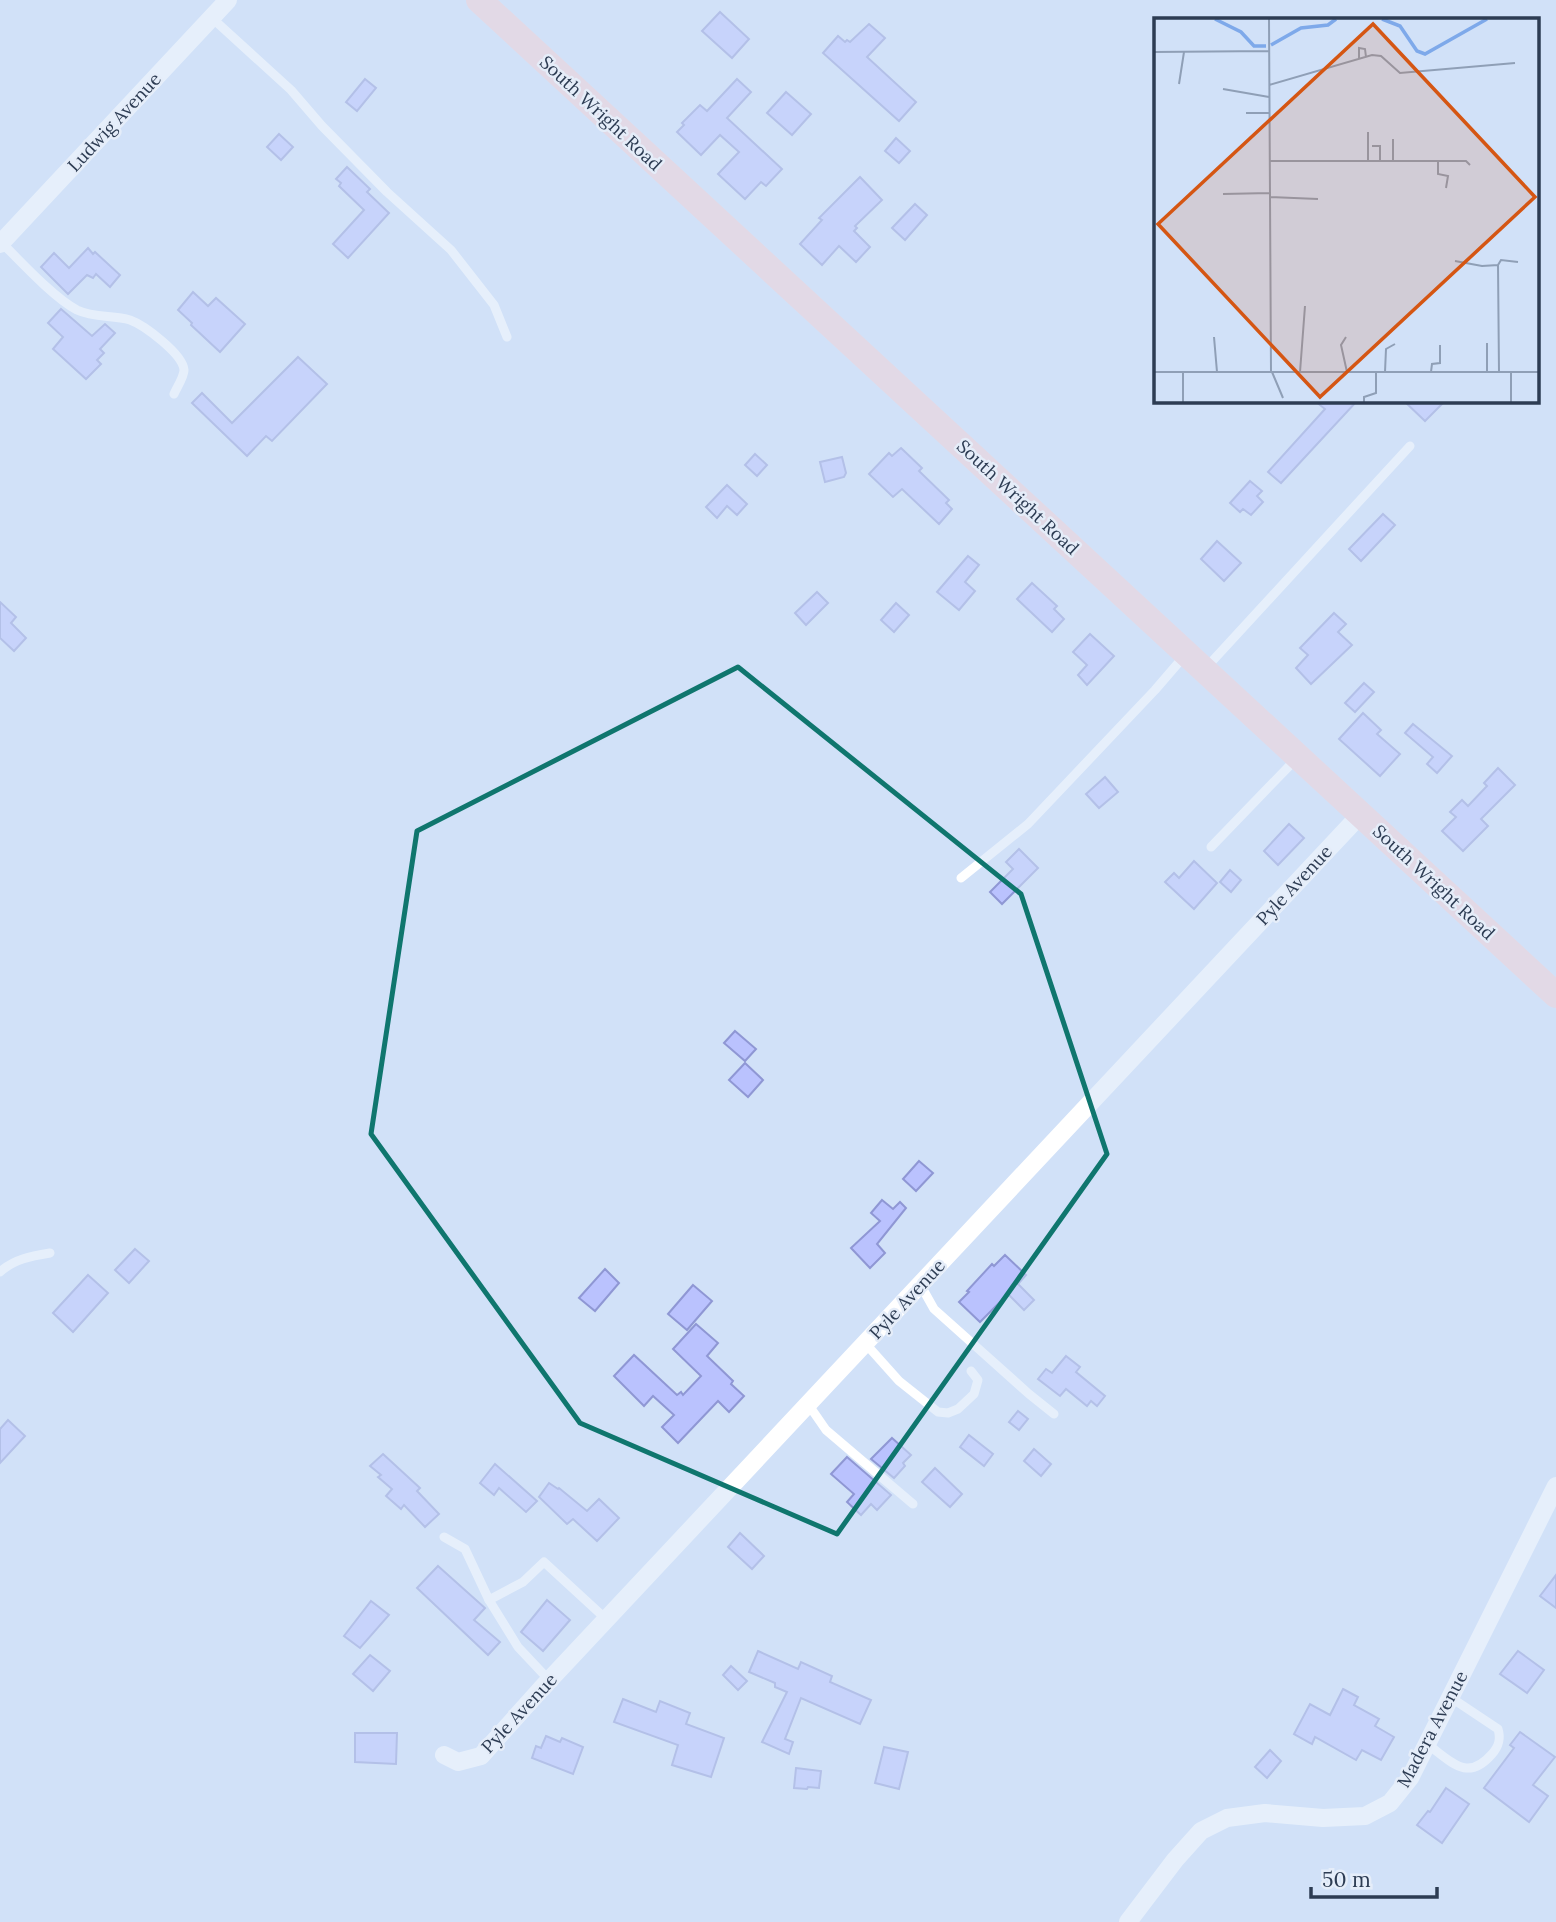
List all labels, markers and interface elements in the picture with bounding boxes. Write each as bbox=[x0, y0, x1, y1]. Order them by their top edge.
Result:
inset map bbox=[1154, 18, 1538, 402]
street label: South Wright Road bbox=[535, 50, 667, 176]
street label: Ludwig Avenue bbox=[62, 68, 166, 176]
street label: South Wright Road bbox=[952, 434, 1084, 560]
street label: South Wright Road bbox=[1368, 819, 1500, 945]
street label: Pyle Avenue bbox=[1251, 840, 1337, 930]
street label: Pyle Avenue bbox=[864, 1254, 950, 1344]
street label: Madera Avenue bbox=[1392, 1666, 1473, 1791]
street label: Pyle Avenue bbox=[476, 1668, 562, 1758]
scale bar bbox=[1311, 1856, 1437, 1900]
text: 50 m bbox=[1322, 1866, 1371, 1893]

